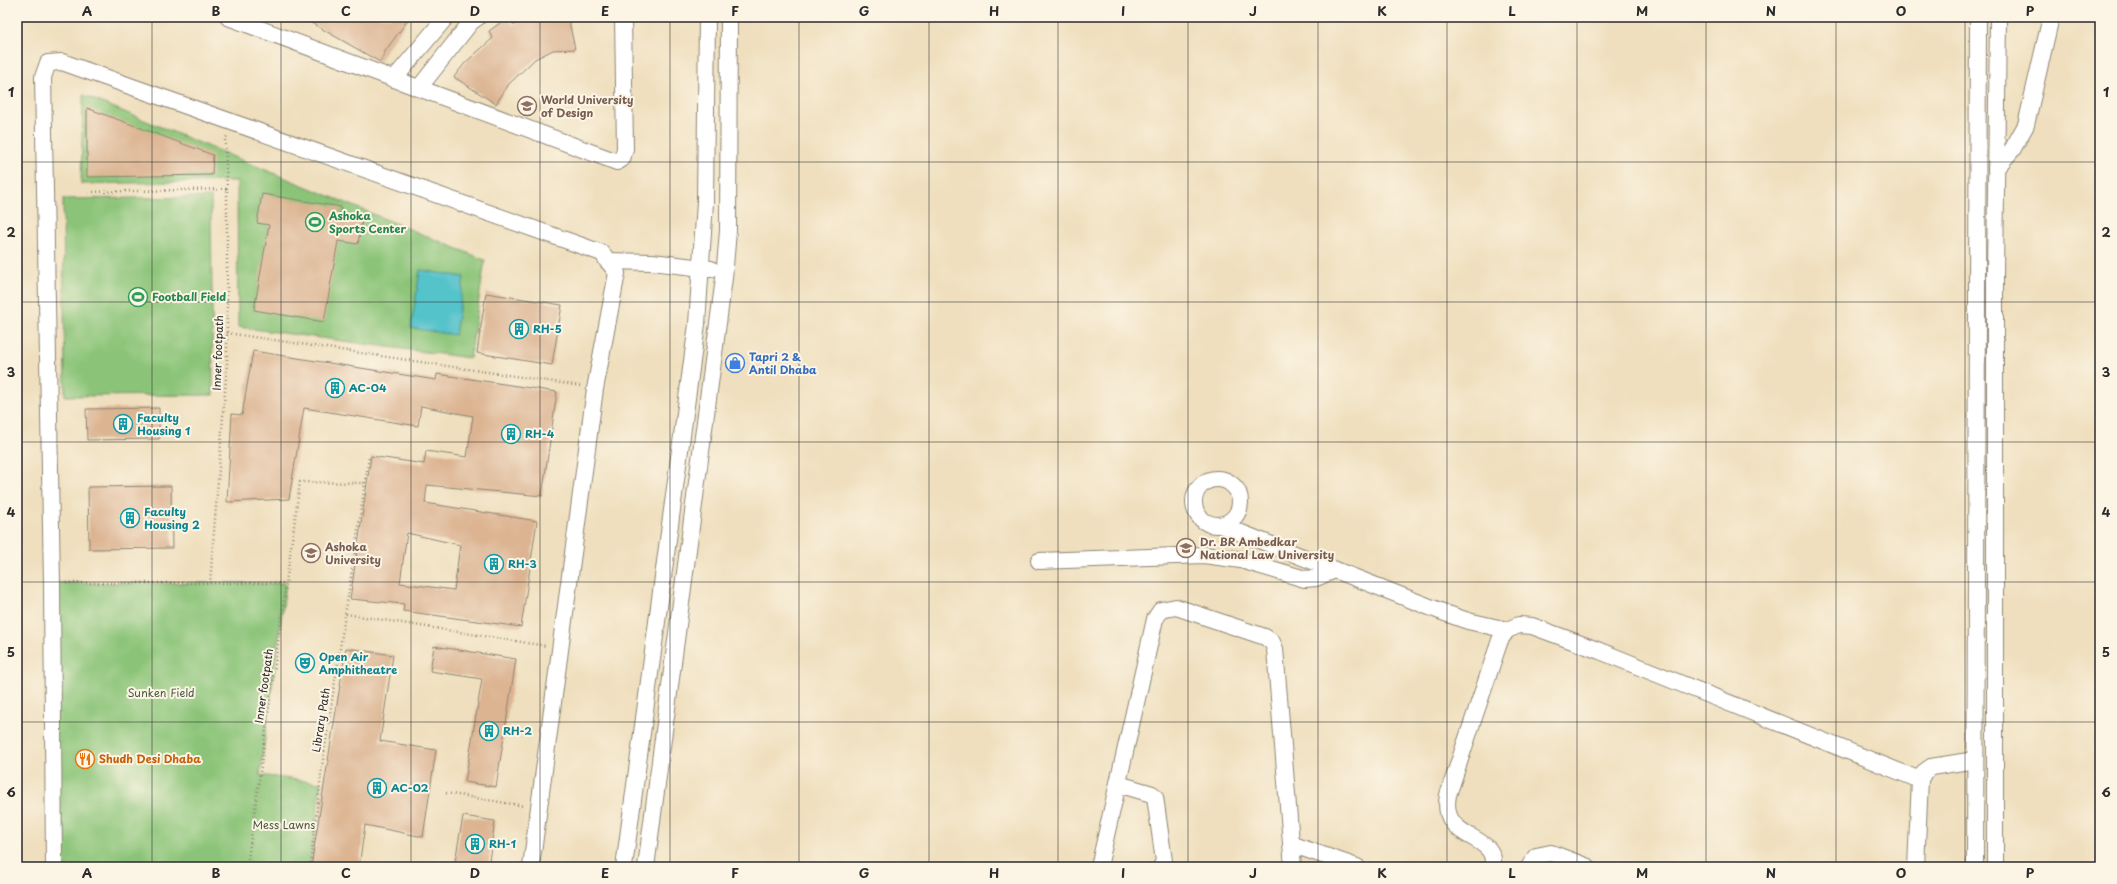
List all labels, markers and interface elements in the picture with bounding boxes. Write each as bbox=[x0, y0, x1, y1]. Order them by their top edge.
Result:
text: A bbox=[82, 1, 92, 20]
text: B bbox=[212, 1, 221, 20]
text: C bbox=[341, 1, 351, 20]
text: D bbox=[470, 1, 480, 20]
text: E bbox=[601, 1, 609, 20]
text: F bbox=[731, 1, 739, 20]
text: G bbox=[859, 1, 869, 20]
text: H bbox=[989, 1, 999, 20]
text: I bbox=[1121, 1, 1125, 20]
text: J bbox=[1249, 1, 1257, 20]
text: K bbox=[1377, 1, 1387, 20]
text: L bbox=[1508, 1, 1516, 20]
text: M bbox=[1636, 1, 1648, 20]
text: N bbox=[1766, 1, 1776, 20]
text: O bbox=[1896, 1, 1906, 20]
text: P bbox=[2026, 1, 2035, 20]
text: 1 bbox=[8, 82, 14, 101]
text: 1 bbox=[2103, 82, 2109, 101]
place label: World University of Design bbox=[541, 91, 634, 121]
school or university icon: World University of Design bbox=[516, 95, 538, 117]
place label: Ashoka Sports Center bbox=[328, 207, 407, 237]
sports icon: Ashoka Sports Center bbox=[304, 211, 326, 233]
text: 2 bbox=[6, 222, 16, 241]
text: 2 bbox=[2101, 222, 2111, 241]
sports icon: Football Field bbox=[127, 286, 149, 308]
place label: Football Field bbox=[152, 288, 226, 305]
street label: Inner footpath bbox=[208, 315, 227, 391]
building icon: RH-5 bbox=[508, 318, 530, 340]
place label: RH-5 bbox=[533, 320, 562, 337]
place label: Tapri 2 & Antil Dhaba bbox=[749, 348, 817, 378]
shop icon: Tapri 2 & Antil Dhaba bbox=[724, 352, 746, 374]
text: 3 bbox=[7, 362, 16, 381]
text: 3 bbox=[2102, 362, 2111, 381]
building icon: AC-04 bbox=[324, 377, 346, 399]
place label: AC-04 bbox=[349, 379, 387, 396]
place label: Faculty Housing 1 bbox=[137, 409, 190, 439]
building icon: Faculty Housing 1 bbox=[112, 413, 134, 435]
building icon: RH-4 bbox=[500, 423, 522, 445]
place label: RH-4 bbox=[525, 425, 555, 442]
text: 4 bbox=[7, 502, 16, 521]
text: 4 bbox=[2102, 502, 2111, 521]
place label: Faculty Housing 2 bbox=[144, 503, 200, 533]
building icon: Faculty Housing 2 bbox=[119, 507, 141, 529]
place label: Dr. BR Ambedkar National Law University bbox=[1200, 533, 1334, 563]
school or university icon: Dr. BR Ambedkar National Law University bbox=[1175, 537, 1197, 559]
place label: Ashoka University bbox=[324, 538, 381, 568]
school or university icon: Ashoka University bbox=[300, 542, 322, 564]
building icon: RH-3 bbox=[483, 553, 505, 575]
place label: RH-3 bbox=[508, 555, 537, 572]
text: 5 bbox=[7, 642, 15, 661]
text: 5 bbox=[2102, 642, 2110, 661]
street label: Inner footpath bbox=[250, 647, 277, 724]
place label: Open Air Amphitheatre bbox=[319, 648, 397, 678]
theatre icon: Open Air Amphitheatre bbox=[294, 652, 316, 674]
park label: Sunken Field bbox=[127, 684, 195, 701]
street label: Library Path bbox=[307, 686, 334, 753]
building icon: RH-2 bbox=[478, 720, 500, 742]
place label: RH-2 bbox=[503, 722, 532, 739]
restaurant icon: Shudh Desi Dhaba bbox=[74, 748, 96, 770]
place label: Shudh Desi Dhaba bbox=[99, 750, 201, 767]
building icon: AC-02 bbox=[366, 777, 388, 799]
place label: AC-02 bbox=[391, 779, 429, 796]
text: 6 bbox=[6, 782, 16, 801]
text: 6 bbox=[2101, 782, 2111, 801]
park label: Mess Lawns bbox=[253, 816, 315, 833]
building icon: RH-1 bbox=[464, 833, 486, 855]
place label: RH-1 bbox=[489, 835, 516, 852]
text: A bbox=[82, 863, 92, 882]
text: B bbox=[212, 863, 221, 882]
text: C bbox=[341, 863, 351, 882]
text: D bbox=[470, 863, 480, 882]
text: E bbox=[601, 863, 609, 882]
text: F bbox=[731, 863, 739, 882]
text: G bbox=[859, 863, 869, 882]
text: H bbox=[989, 863, 999, 882]
text: I bbox=[1121, 863, 1125, 882]
text: J bbox=[1249, 863, 1257, 882]
text: K bbox=[1377, 863, 1387, 882]
text: L bbox=[1508, 863, 1516, 882]
text: M bbox=[1636, 863, 1648, 882]
text: N bbox=[1766, 863, 1776, 882]
text: O bbox=[1896, 863, 1906, 882]
text: P bbox=[2026, 863, 2035, 882]

